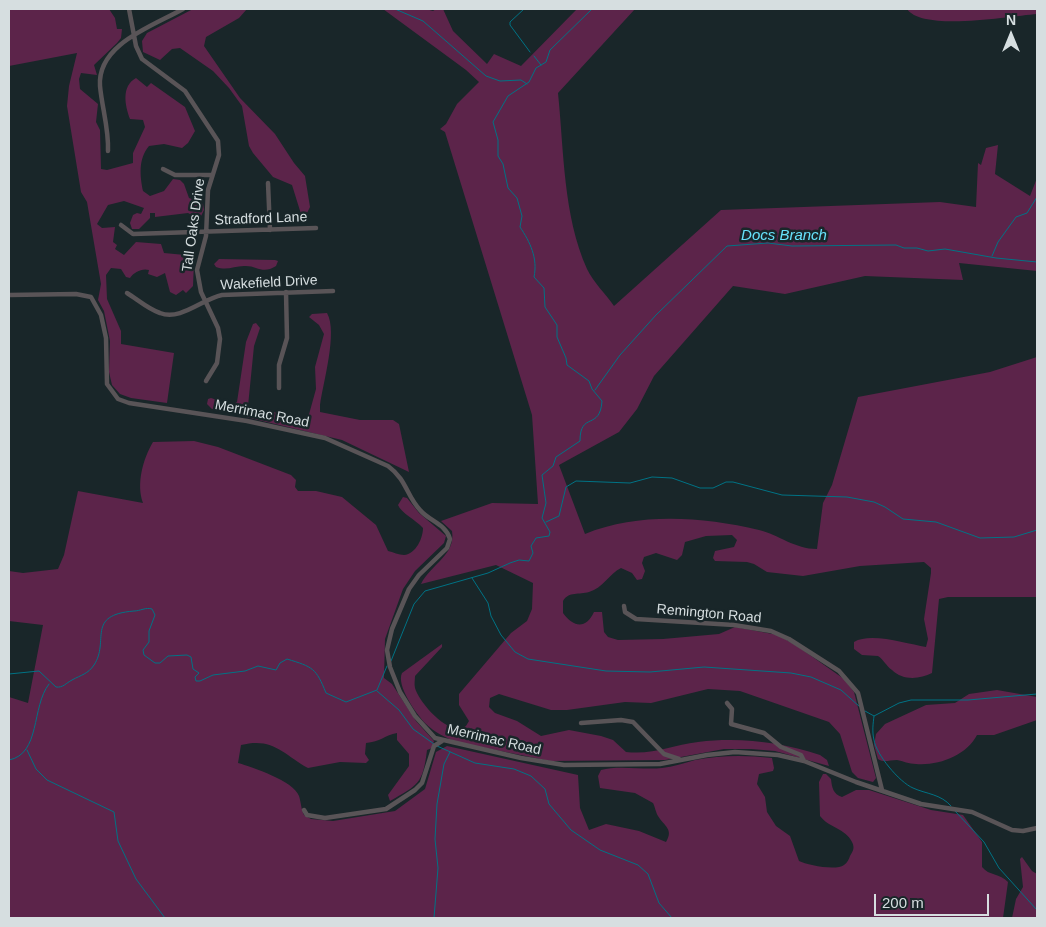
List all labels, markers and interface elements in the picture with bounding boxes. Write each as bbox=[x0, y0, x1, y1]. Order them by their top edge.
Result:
north arrow bbox=[986, 10, 1036, 60]
text: N bbox=[1006, 12, 1016, 28]
street label: Tall Oaks Drive bbox=[179, 177, 209, 273]
street label: Stradford Lane bbox=[214, 209, 308, 229]
water label: Docs Branch bbox=[741, 227, 827, 245]
street label: Wakefield Drive bbox=[220, 272, 318, 294]
street label: Merrimac Road bbox=[213, 397, 311, 431]
street label: Remington Road bbox=[656, 601, 762, 627]
street label: Merrimac Road bbox=[445, 721, 543, 759]
scale bar bbox=[876, 884, 991, 916]
text: 200 m bbox=[882, 894, 924, 911]

